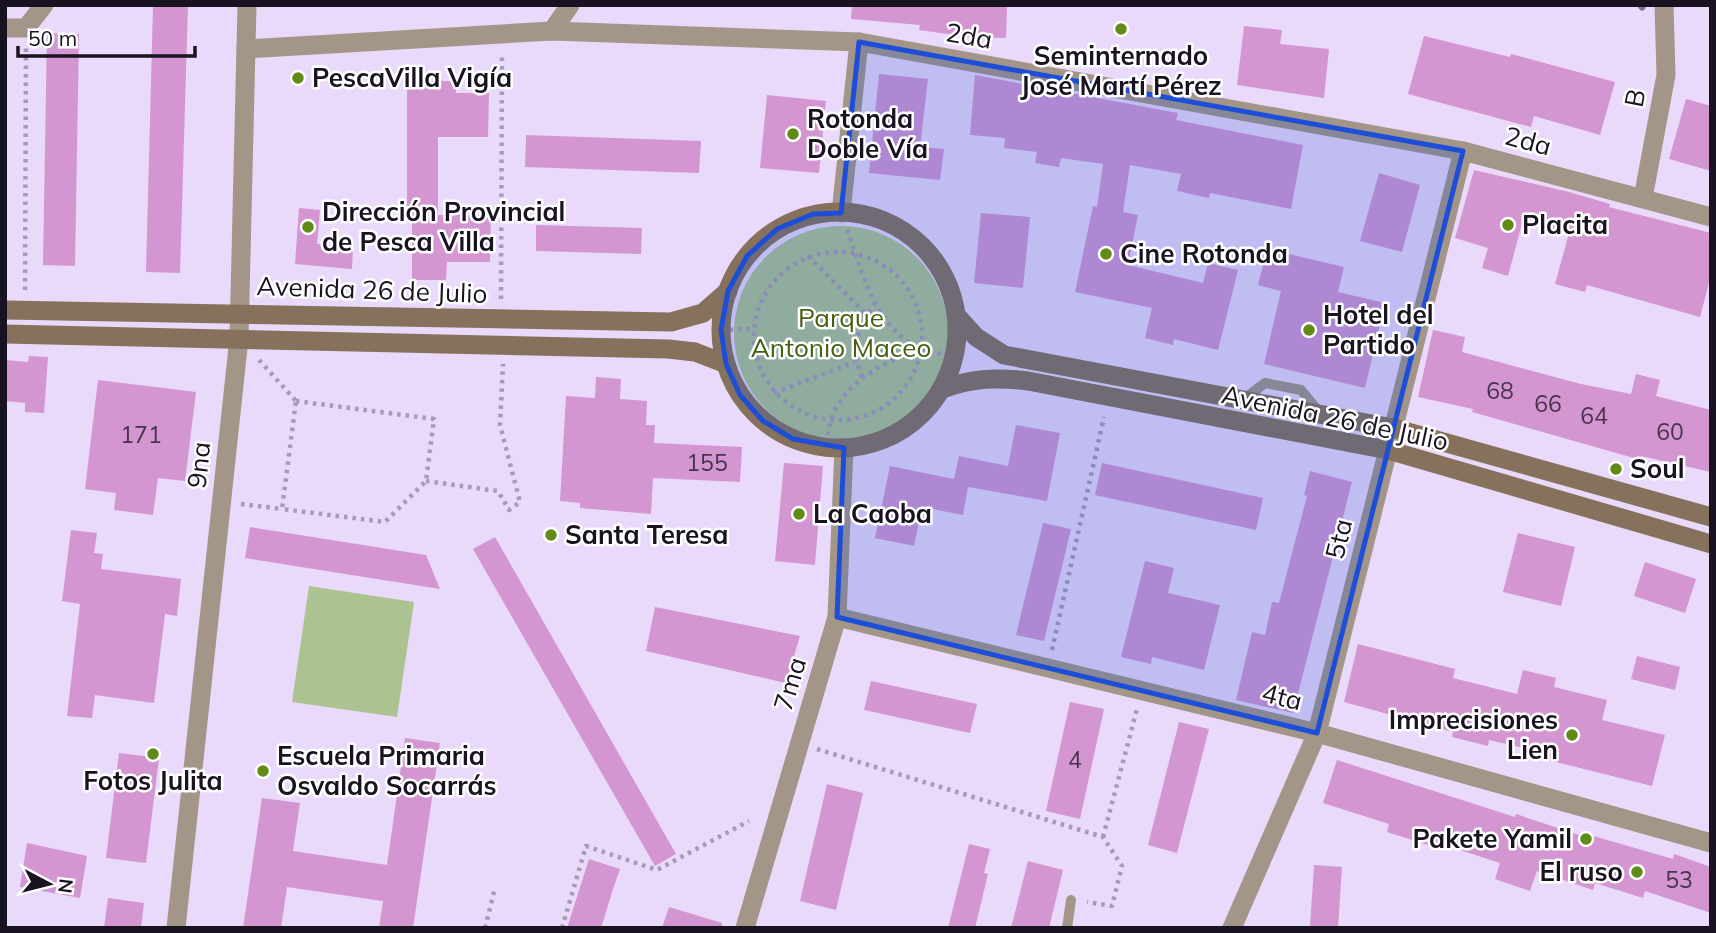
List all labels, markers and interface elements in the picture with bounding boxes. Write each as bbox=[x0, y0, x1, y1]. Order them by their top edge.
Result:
scale bar bbox=[18, 14, 194, 58]
street label: 2da bbox=[943, 15, 995, 56]
marker: Seminternado José Martí Pérez bbox=[1113, 21, 1129, 37]
text: 50 m bbox=[28, 25, 77, 51]
place label: Seminternado José Martí Pérez bbox=[1020, 39, 1222, 102]
place label: PescaVilla Vigía bbox=[312, 61, 512, 94]
marker: PescaVilla Vigía bbox=[290, 70, 306, 86]
street label: B bbox=[1617, 86, 1652, 110]
place label: Rotonda Doble Vía bbox=[807, 102, 928, 165]
street label: 2da bbox=[1501, 119, 1555, 163]
marker: Rotonda Doble Vía bbox=[785, 126, 801, 142]
place label: Dirección Provincial de Pesca Villa bbox=[322, 195, 565, 258]
place label: Placita bbox=[1522, 208, 1608, 241]
marker: Placita bbox=[1500, 217, 1516, 233]
marker: Dirección Provincial de Pesca Villa bbox=[300, 219, 316, 235]
place label: Cine Rotonda bbox=[1120, 237, 1288, 270]
marker: Cine Rotonda bbox=[1098, 246, 1114, 262]
street label: Avenida 26 de Julio bbox=[256, 269, 488, 310]
place label: Hotel del Partido bbox=[1323, 298, 1433, 361]
park label: Parque Antonio Maceo bbox=[751, 301, 931, 364]
marker: Hotel del Partido bbox=[1301, 322, 1317, 338]
house number: 68 bbox=[1486, 376, 1514, 405]
street label: Avenida 26 de Julio bbox=[1219, 377, 1451, 458]
house number: 66 bbox=[1534, 389, 1562, 418]
house number: 64 bbox=[1580, 401, 1608, 430]
house number: 60 bbox=[1656, 417, 1684, 446]
house number: 171 bbox=[120, 420, 162, 449]
street label: 9na bbox=[180, 440, 217, 490]
house number: 155 bbox=[686, 448, 728, 477]
place label: Soul bbox=[1630, 452, 1684, 485]
marker: Soul bbox=[1608, 461, 1624, 477]
place label: La Caoba bbox=[813, 497, 932, 530]
marker: La Caoba bbox=[791, 506, 807, 522]
street label: 5ta bbox=[1318, 515, 1359, 562]
place label: Santa Teresa bbox=[565, 518, 728, 551]
marker: Santa Teresa bbox=[543, 527, 559, 543]
street label: 7ma bbox=[766, 653, 813, 715]
street label: 4ta bbox=[1259, 676, 1306, 717]
place label: Imprecisiones Lien bbox=[1389, 703, 1558, 766]
marker: Imprecisiones Lien bbox=[1564, 727, 1580, 743]
place label: Escuela Primaria Osvaldo Socarrás bbox=[277, 739, 497, 802]
house number: 4 bbox=[1068, 745, 1082, 774]
marker: Fotos Julita bbox=[145, 746, 161, 762]
marker: Escuela Primaria Osvaldo Socarrás bbox=[255, 763, 271, 779]
place label: Fotos Julita bbox=[83, 764, 223, 797]
place label: Pakete Yamil bbox=[1412, 822, 1572, 855]
marker: Pakete Yamil bbox=[1578, 831, 1594, 847]
north arrow bbox=[14, 849, 84, 919]
place label: El ruso bbox=[1539, 855, 1623, 888]
marker: El ruso bbox=[1629, 864, 1645, 880]
house number: 53 bbox=[1665, 865, 1693, 894]
text: N bbox=[53, 877, 79, 895]

